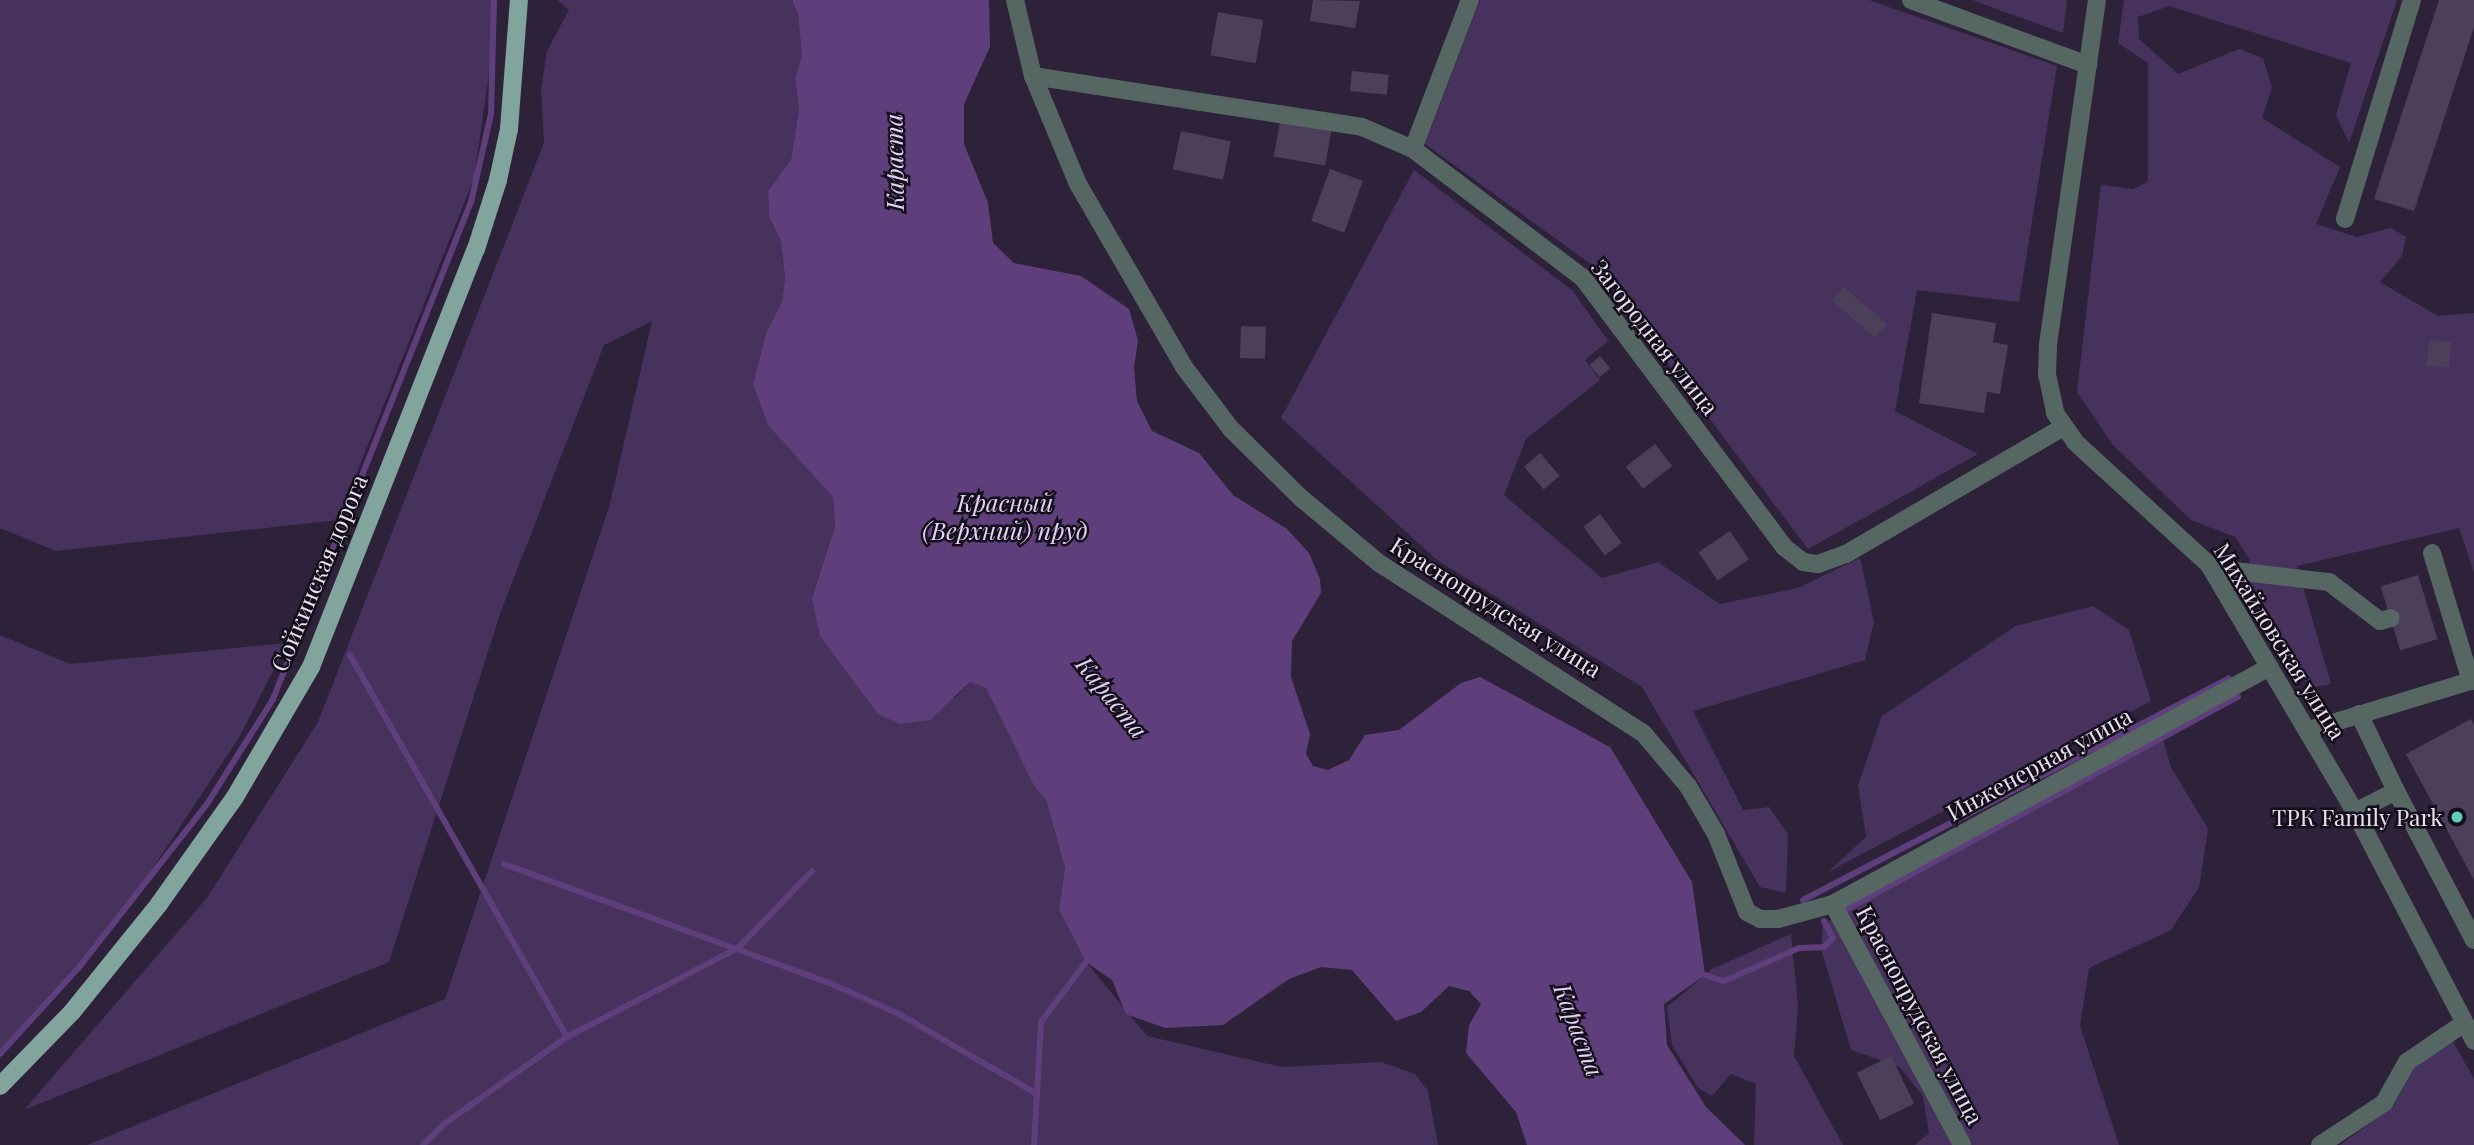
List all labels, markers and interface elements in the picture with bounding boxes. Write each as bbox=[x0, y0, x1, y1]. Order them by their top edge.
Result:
water label: Караста bbox=[879, 113, 909, 211]
street label: Загородная улица bbox=[1586, 254, 1724, 420]
street label: Сойкинская дорога bbox=[265, 470, 373, 676]
water label: Красный (Верхний) пруд bbox=[922, 489, 1088, 545]
street label: Краснопрудская улица bbox=[1386, 531, 1606, 683]
street label: Михайловская улица bbox=[2208, 538, 2352, 744]
water label: Караста bbox=[1070, 650, 1154, 744]
street label: Инженерная улица bbox=[1942, 702, 2136, 826]
place label: ТРК Family Park bbox=[2271, 803, 2443, 831]
marker: ТРК Family Park bbox=[2449, 809, 2465, 825]
street label: Краснопрудская улица bbox=[1851, 901, 1989, 1129]
water label: Караста bbox=[1548, 980, 1610, 1080]

